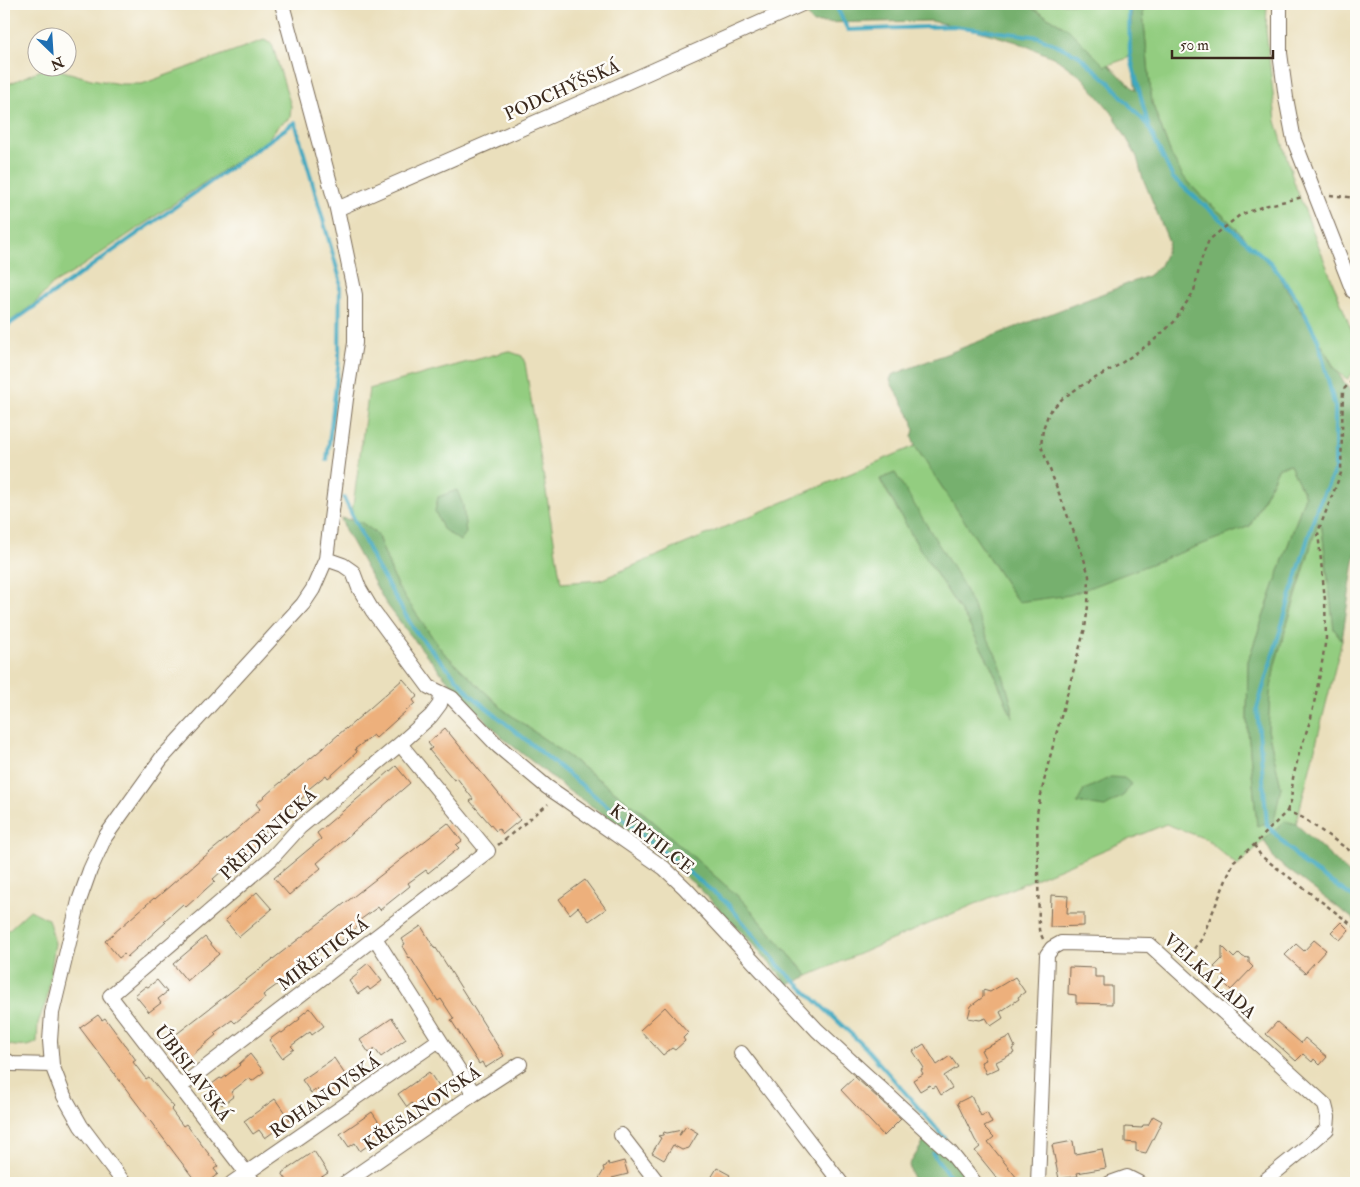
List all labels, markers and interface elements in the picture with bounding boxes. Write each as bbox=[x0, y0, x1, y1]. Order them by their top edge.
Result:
north arrow bbox=[28, 28, 78, 78]
scale bar bbox=[1172, 28, 1274, 60]
text: 50 m bbox=[1180, 36, 1209, 55]
text: N bbox=[48, 53, 67, 74]
street label: PODCHÝŠSKÁ bbox=[500, 54, 624, 126]
street label: PŘEDENICKÁ bbox=[214, 782, 322, 885]
street label: K VRTILCE bbox=[605, 799, 699, 880]
street label: MIŘETICKÁ bbox=[273, 912, 374, 996]
street label: VELKÁ LADA bbox=[1158, 929, 1261, 1024]
street label: ÚBISLAVSKÁ bbox=[149, 1021, 237, 1126]
street label: ROHANOVSKÁ bbox=[265, 1049, 386, 1143]
street label: KŘESANOVSKÁ bbox=[359, 1060, 486, 1156]

